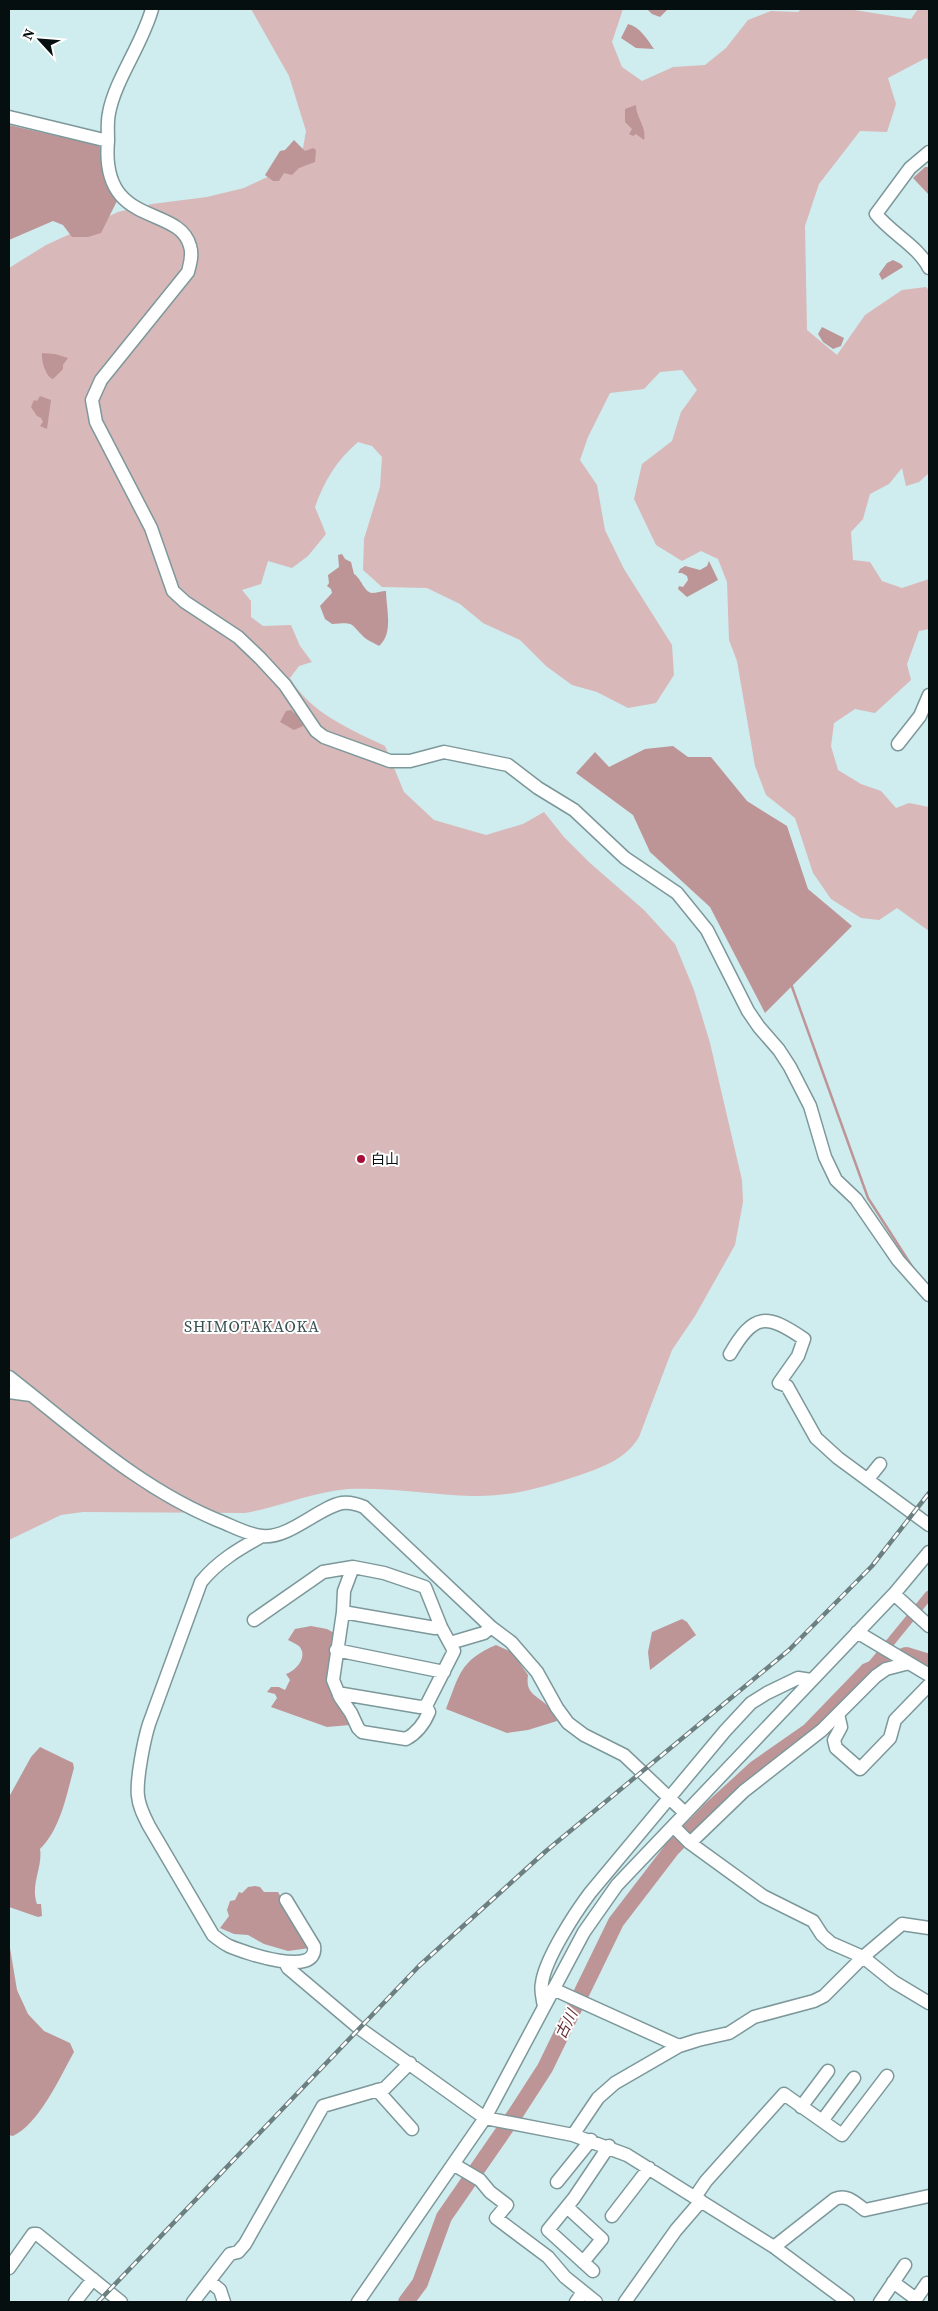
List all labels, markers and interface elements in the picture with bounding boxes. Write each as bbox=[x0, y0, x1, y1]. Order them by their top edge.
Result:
north arrow bbox=[15, 15, 65, 65]
text: N bbox=[17, 25, 40, 43]
place label: 白山 bbox=[371, 1149, 399, 1169]
marker: 白山 bbox=[355, 1153, 367, 1165]
district label: SHIMOTAKAOKA bbox=[184, 1315, 320, 1337]
water label: 古川 bbox=[550, 2004, 583, 2042]

